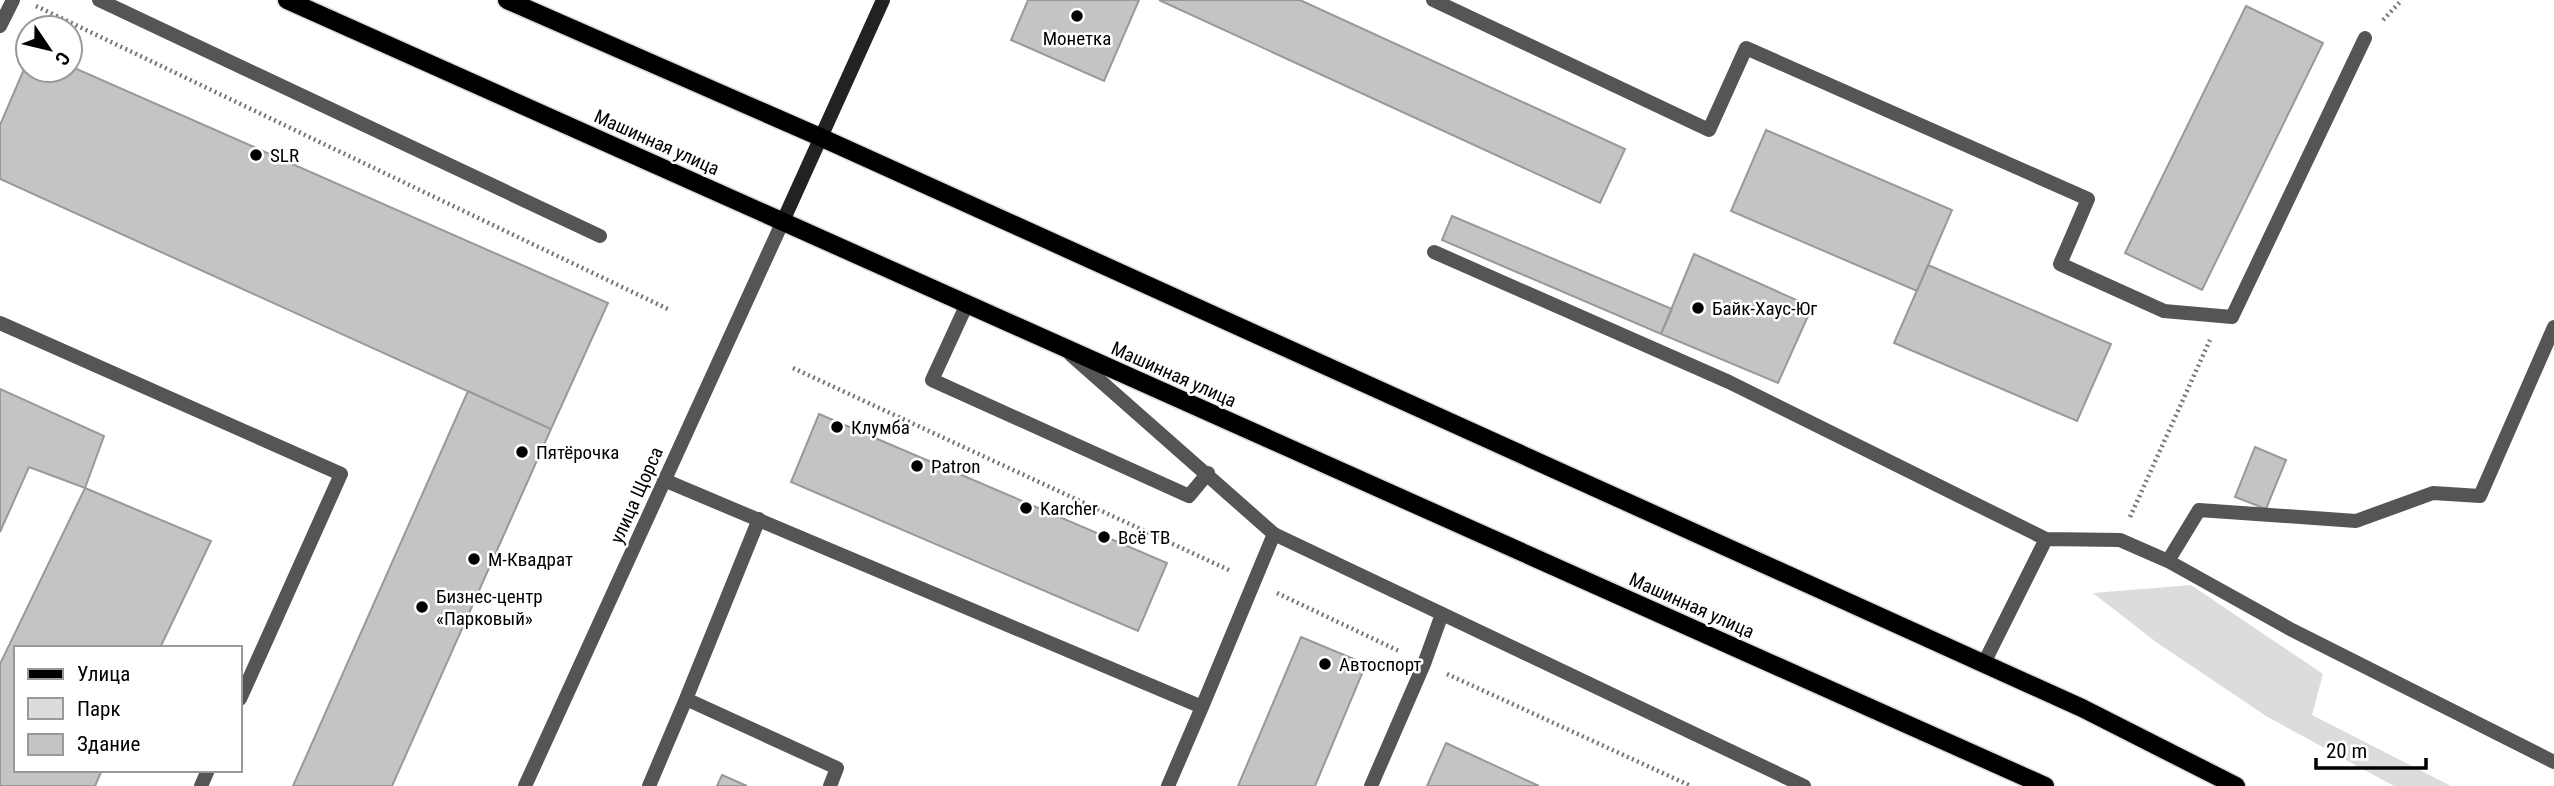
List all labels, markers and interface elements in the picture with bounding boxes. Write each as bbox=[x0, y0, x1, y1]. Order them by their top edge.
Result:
marker: Монетка bbox=[1069, 8, 1085, 24]
north arrow bbox=[14, 14, 84, 84]
place label: Монетка bbox=[1043, 27, 1111, 50]
text: С bbox=[50, 47, 75, 70]
street label: Машинная улица bbox=[591, 105, 723, 180]
place label: SLR bbox=[270, 144, 299, 167]
marker: SLR bbox=[248, 147, 264, 163]
place label: Байк-Хаус-Юг bbox=[1712, 297, 1817, 320]
marker: Байк-Хаус-Юг bbox=[1690, 300, 1706, 316]
street label: Машинная улица bbox=[1108, 337, 1240, 412]
place label: Клумба bbox=[851, 416, 910, 439]
marker: Клумба bbox=[829, 419, 845, 435]
place label: Пятёрочка bbox=[536, 441, 619, 464]
street label: улица Щорса bbox=[605, 443, 668, 547]
marker: Пятёрочка bbox=[514, 444, 530, 460]
place label: Patron bbox=[931, 455, 981, 478]
marker: Patron bbox=[909, 458, 925, 474]
place label: Karcher bbox=[1040, 497, 1098, 520]
marker: Karcher bbox=[1018, 500, 1034, 516]
place label: Всё ТВ bbox=[1118, 526, 1170, 549]
marker: Всё ТВ bbox=[1096, 529, 1112, 545]
place label: М-Квадрат bbox=[488, 548, 573, 571]
marker: М-Квадрат bbox=[466, 551, 482, 567]
street label: Машинная улица bbox=[1626, 568, 1758, 643]
place label: Бизнес-центр «Парковый» bbox=[436, 585, 543, 630]
marker: Бизнес-центр «Парковый» bbox=[414, 599, 430, 615]
legend bbox=[14, 646, 242, 772]
place label: Автоспорт bbox=[1339, 653, 1421, 676]
marker: Автоспорт bbox=[1317, 656, 1333, 672]
text: Улица bbox=[77, 662, 130, 686]
text: Парк bbox=[77, 697, 121, 721]
scale bar bbox=[2316, 726, 2426, 770]
text: Здание bbox=[77, 732, 141, 756]
text: 20 m bbox=[2326, 739, 2367, 763]

